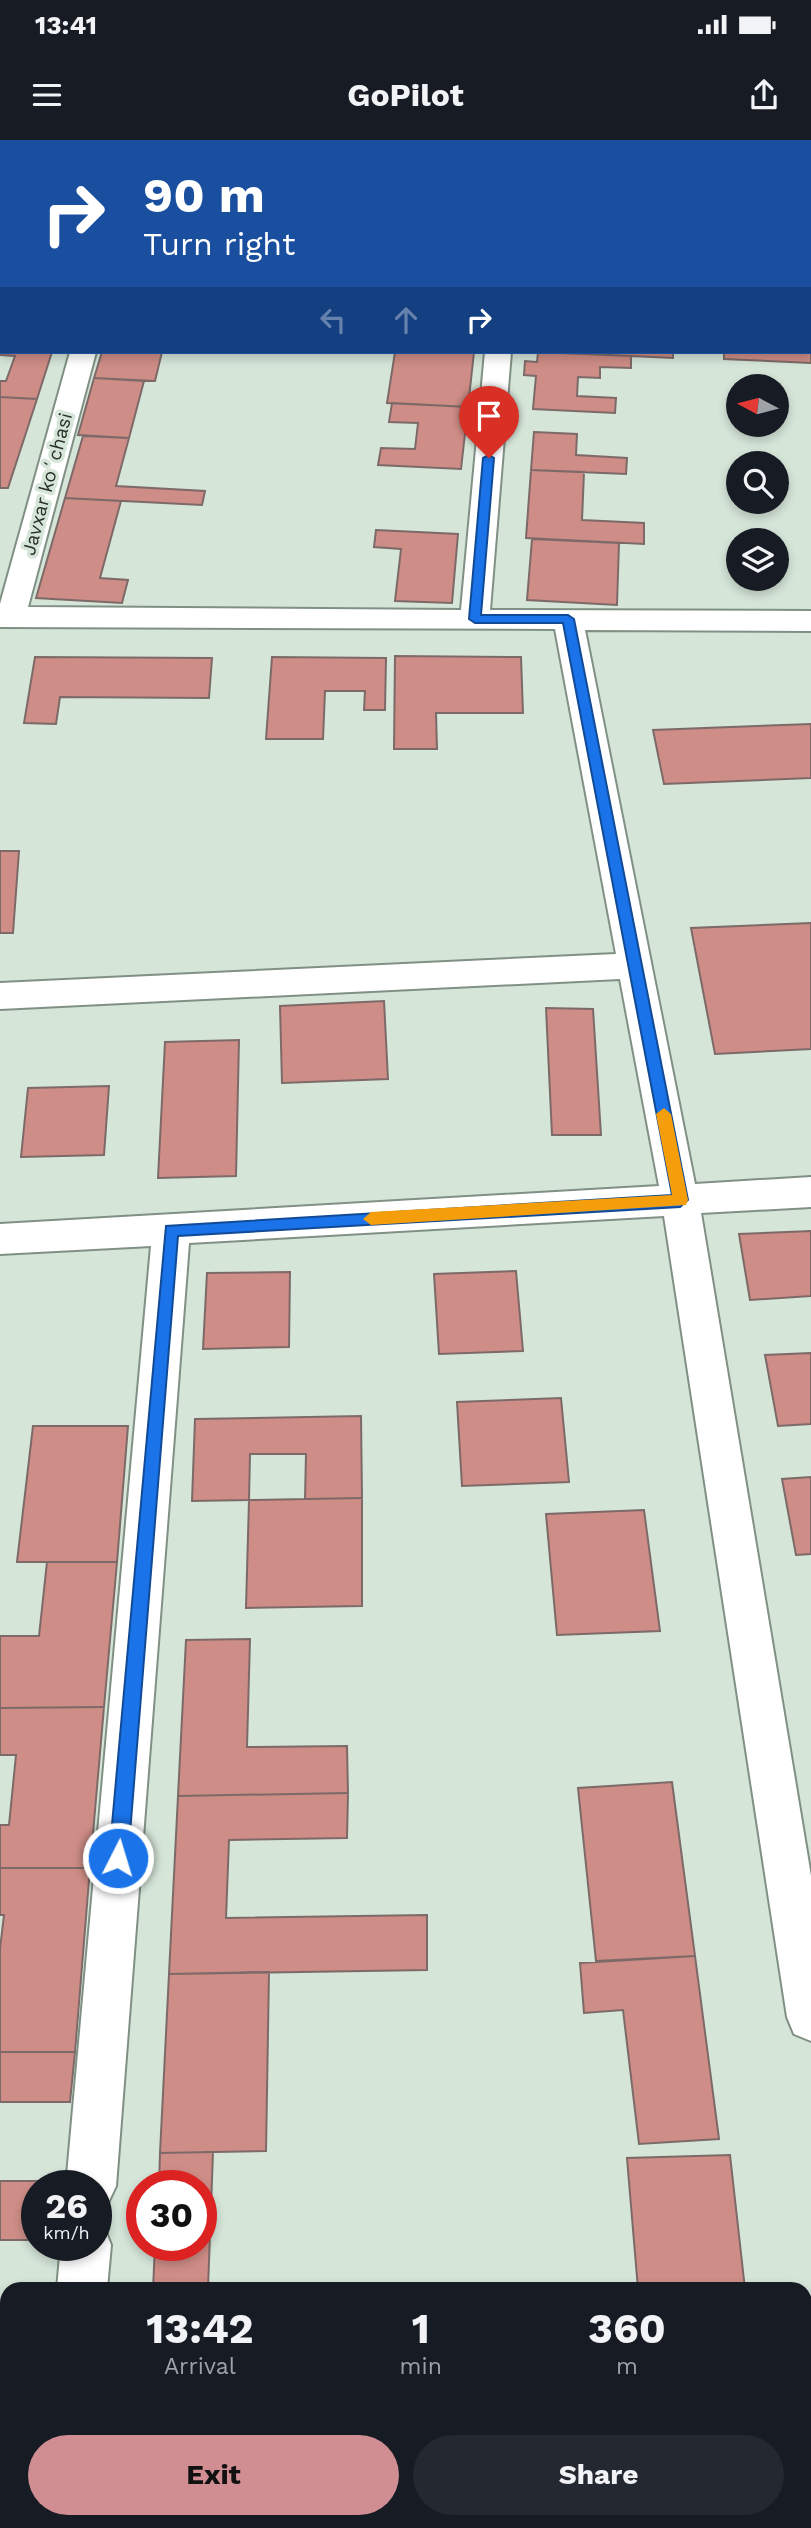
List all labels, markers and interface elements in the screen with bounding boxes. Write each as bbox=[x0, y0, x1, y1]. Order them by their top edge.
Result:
text: 13:41 bbox=[35, 10, 97, 40]
icon: menu bbox=[28, 76, 66, 114]
text: GoPilot bbox=[347, 76, 464, 114]
icon: share bbox=[745, 76, 783, 114]
text: 90 m bbox=[143, 166, 265, 224]
icon: right bbox=[28, 168, 119, 259]
text: Turn right bbox=[143, 225, 295, 263]
icon: left bbox=[314, 301, 352, 339]
icon: ahead bbox=[387, 301, 425, 339]
icon: right bbox=[460, 301, 498, 339]
north arrow bbox=[726, 374, 789, 438]
map controls bbox=[726, 374, 789, 591]
pin bbox=[459, 386, 519, 458]
icon: arrive bbox=[470, 397, 508, 435]
street label: Javxar koʻchasi bbox=[17, 410, 77, 558]
button: search bbox=[726, 451, 789, 514]
button: layers bbox=[726, 528, 789, 591]
position arrow bbox=[81, 1821, 155, 1895]
speed limit sign: 30 bbox=[126, 2170, 217, 2261]
text: 26 bbox=[45, 2185, 88, 2227]
text: km/h bbox=[43, 2222, 90, 2243]
text: 13:42 bbox=[146, 2304, 253, 2353]
text: 1 bbox=[412, 2304, 430, 2353]
text: 360 bbox=[588, 2304, 666, 2353]
text: Arrival bbox=[164, 2353, 236, 2380]
text: min bbox=[400, 2353, 442, 2380]
text: m bbox=[616, 2353, 638, 2380]
button: Exit bbox=[28, 2435, 399, 2515]
button: Share bbox=[413, 2435, 784, 2515]

